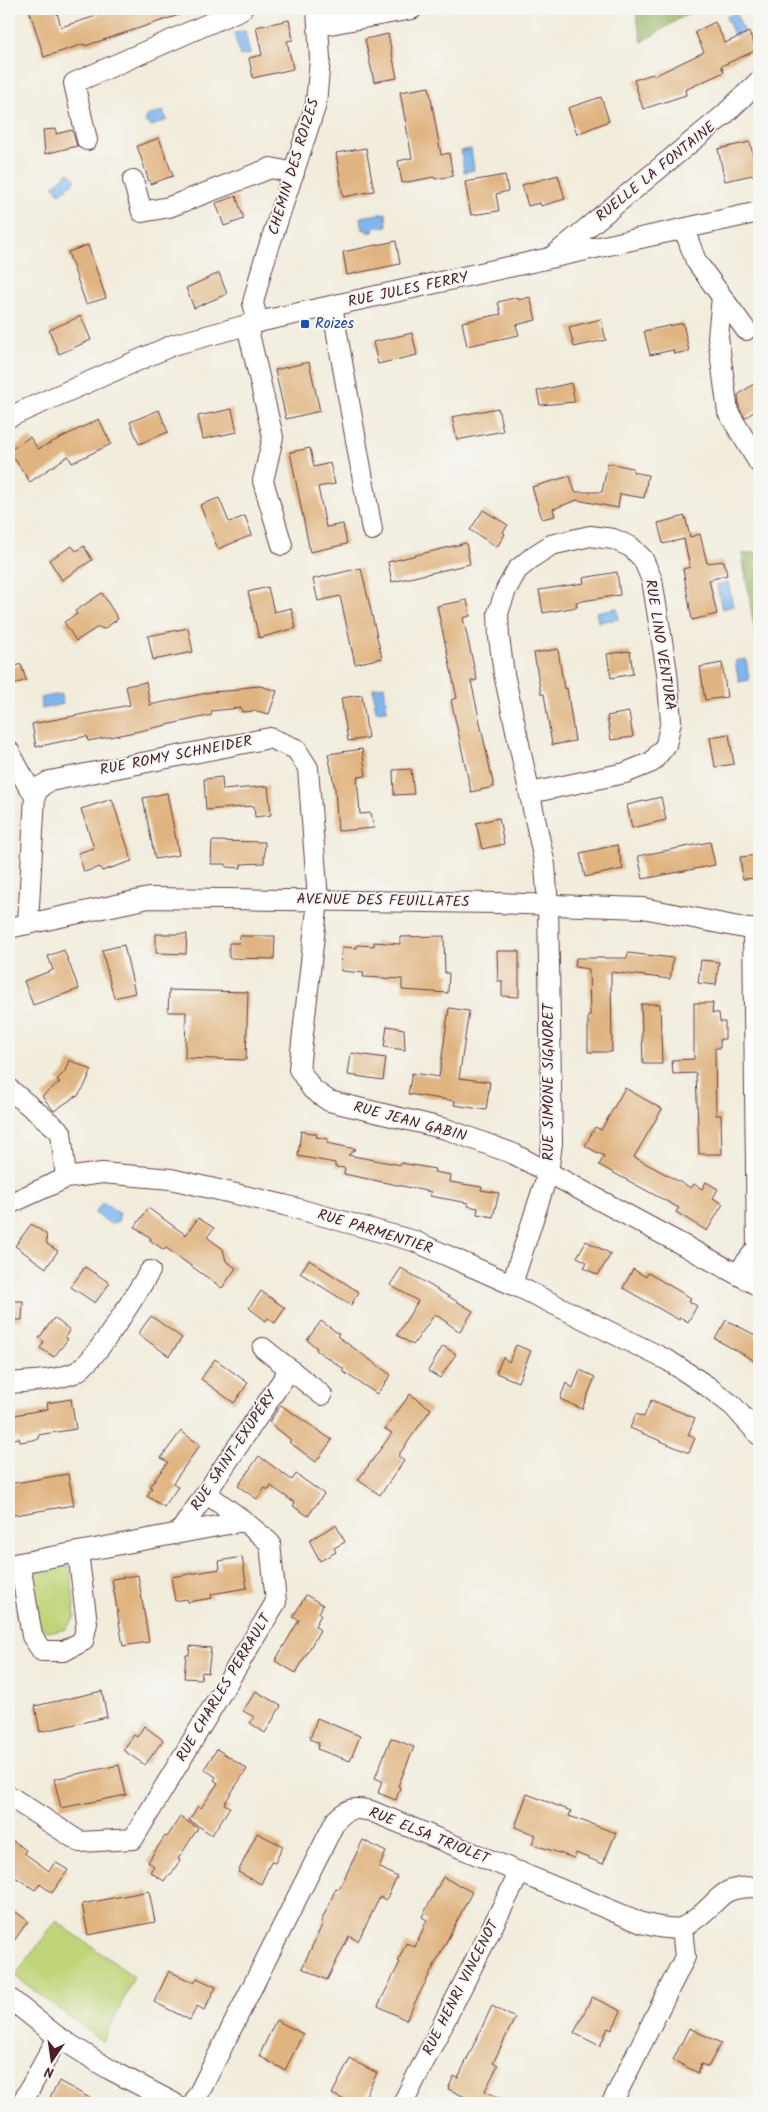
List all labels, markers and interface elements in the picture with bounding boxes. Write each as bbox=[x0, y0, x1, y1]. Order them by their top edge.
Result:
street label: CHEMIN DES ROIZES bbox=[262, 96, 326, 238]
street label: RUELLE LA FONTAINE bbox=[591, 115, 722, 228]
street label: RUE JULES FERRY bbox=[346, 265, 472, 314]
place label: Roizes bbox=[315, 312, 354, 336]
marker: Roizes bbox=[299, 318, 311, 330]
street label: RUE LINO VENTURA bbox=[638, 578, 682, 712]
street label: RUE ROMY SCHNEIDER bbox=[98, 729, 254, 783]
street label: AVENUE DES FEUILLATES bbox=[296, 887, 470, 915]
street label: RUE SIMONE SIGNORET bbox=[537, 1001, 561, 1161]
street label: RUE JEAN GABIN bbox=[351, 1095, 469, 1149]
street label: RUE PARMENTIER bbox=[314, 1203, 436, 1261]
street label: RUE SAINT-EXUPÉRY bbox=[185, 1385, 284, 1516]
street label: RUE CHARLES PERRAULT bbox=[170, 1608, 279, 1767]
street label: RUE ELSA TRIOLET bbox=[365, 1801, 495, 1872]
street label: RUE HENRI VINCENOT bbox=[417, 1914, 506, 2060]
north arrow bbox=[28, 2034, 78, 2084]
text: N bbox=[42, 2060, 56, 2083]

